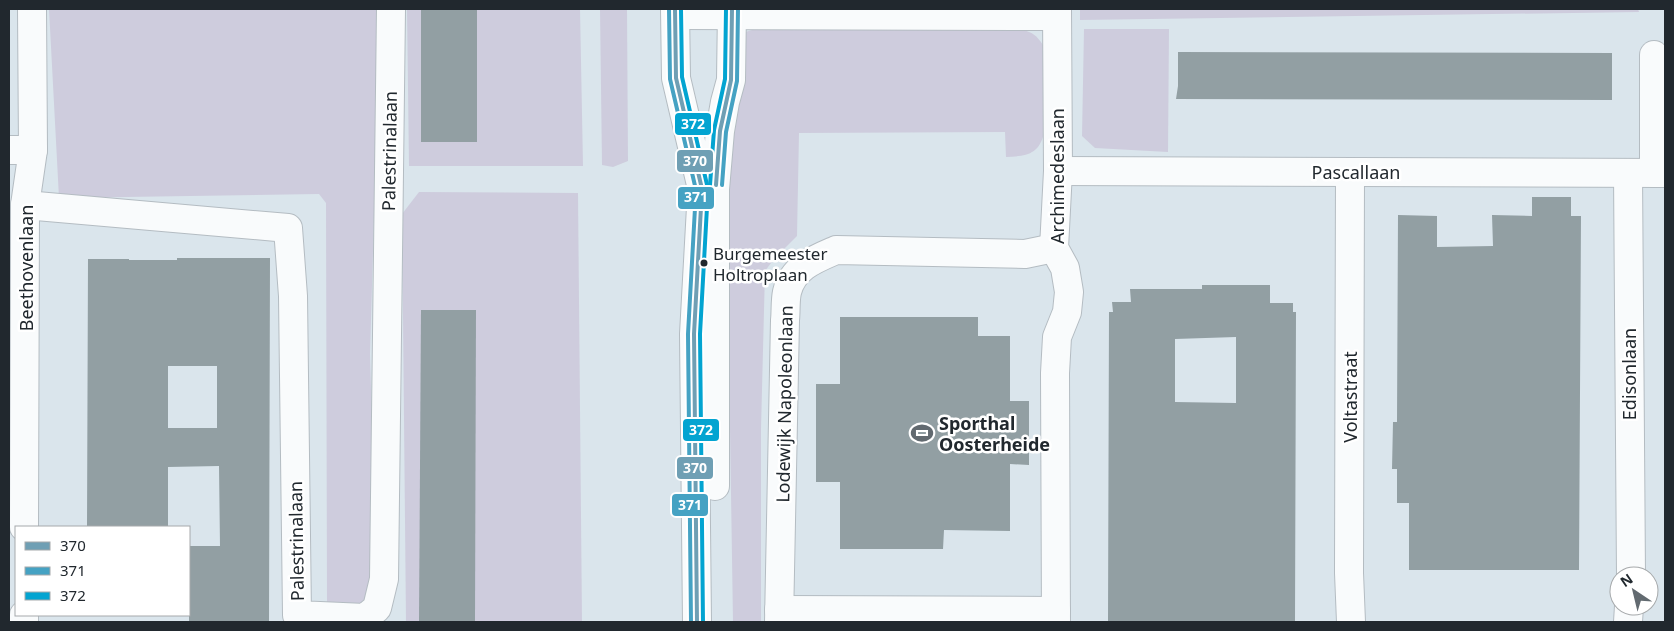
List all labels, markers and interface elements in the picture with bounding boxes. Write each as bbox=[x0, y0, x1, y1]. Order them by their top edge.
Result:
street label: Palestrinalaan bbox=[376, 91, 402, 211]
street label: Archimedeslaan bbox=[1045, 108, 1069, 244]
line badge: 372 bbox=[674, 112, 712, 136]
text: 372 bbox=[681, 114, 705, 133]
line badge: 370 bbox=[676, 149, 714, 173]
text: 370 bbox=[683, 151, 707, 170]
street label: Pascallaan bbox=[1312, 160, 1400, 184]
line badge: 371 bbox=[677, 186, 715, 210]
text: 371 bbox=[684, 187, 708, 206]
street label: Beethovenlaan bbox=[14, 205, 38, 331]
place label: Burgemeester Holtroplaan bbox=[713, 242, 827, 286]
marker: Burgemeester Holtroplaan bbox=[699, 258, 709, 268]
street label: Lodewijk Napoleonlaan bbox=[770, 305, 798, 503]
street label: Edisonlaan bbox=[1617, 328, 1641, 420]
street label: Voltastraat bbox=[1338, 351, 1362, 443]
place label: Sporthal Oosterheide bbox=[939, 411, 1050, 456]
line badge: 372 bbox=[682, 418, 720, 442]
text: 372 bbox=[689, 420, 713, 439]
sports icon: Sporthal Oosterheide bbox=[909, 420, 935, 446]
line badge: 370 bbox=[676, 456, 714, 480]
text: 370 bbox=[683, 458, 707, 477]
street label: Palestrinalaan bbox=[283, 481, 309, 601]
line badge: 371 bbox=[671, 493, 709, 517]
text: 371 bbox=[678, 495, 702, 514]
legend bbox=[15, 526, 190, 616]
text: 370 bbox=[60, 535, 86, 555]
text: 371 bbox=[60, 560, 86, 580]
north arrow bbox=[1609, 566, 1659, 616]
text: N bbox=[1616, 569, 1636, 591]
text: 372 bbox=[60, 585, 86, 605]

